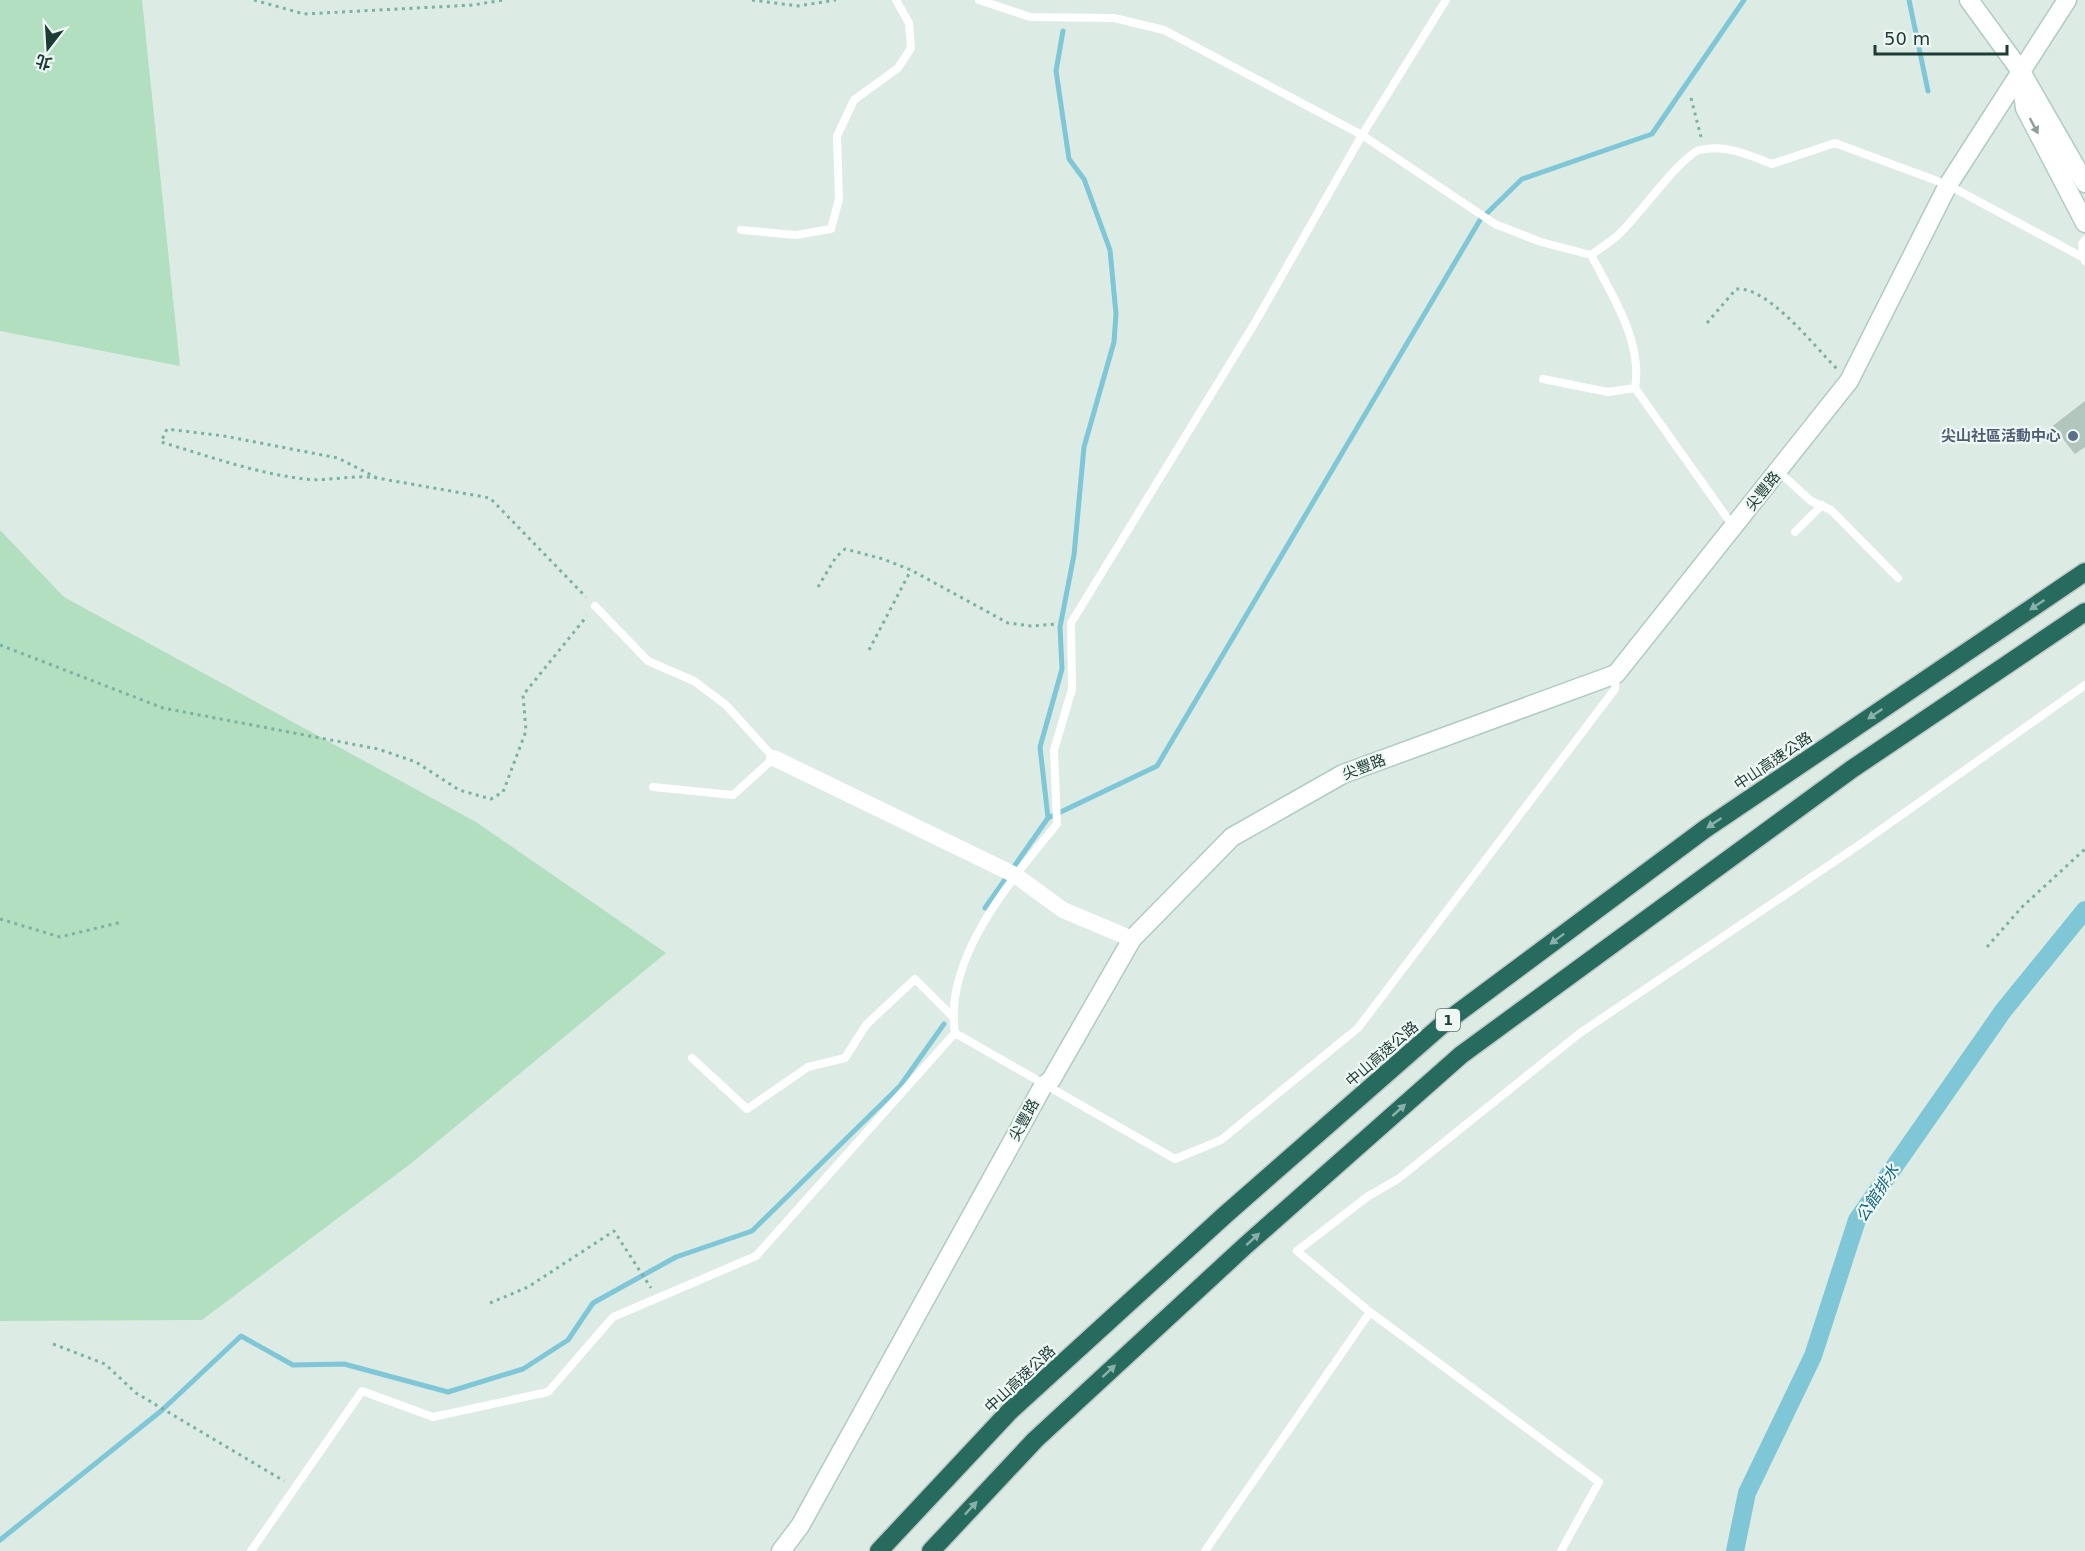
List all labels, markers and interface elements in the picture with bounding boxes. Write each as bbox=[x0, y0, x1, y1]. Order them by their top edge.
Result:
north arrow bbox=[18, 18, 78, 78]
scale bar bbox=[1875, 18, 2007, 56]
text: 50 m bbox=[1884, 28, 1930, 49]
text: 北 bbox=[33, 50, 54, 73]
one-way arrow bbox=[2029, 118, 2039, 135]
place label: 尖山社區活動中心 bbox=[1941, 427, 2061, 445]
marker: 尖山社區活動中心 bbox=[2066, 429, 2080, 443]
street label: 尖豐路 bbox=[1742, 468, 1784, 514]
one-way arrow bbox=[2029, 599, 2045, 611]
one-way arrow bbox=[1867, 708, 1883, 719]
street label: 中山高速公路 bbox=[1731, 728, 1815, 794]
street label: 尖豐路 bbox=[1340, 751, 1388, 783]
one-way arrow bbox=[1706, 817, 1722, 829]
one-way arrow bbox=[1549, 933, 1564, 945]
road number: 1 bbox=[1436, 1009, 1460, 1031]
street label: 中山高速公路 bbox=[1342, 1018, 1422, 1090]
street label: 尖豐路 bbox=[1005, 1096, 1043, 1144]
one-way arrow bbox=[1391, 1104, 1406, 1117]
water label: 公館排水 bbox=[1852, 1160, 1903, 1225]
one-way arrow bbox=[1245, 1233, 1260, 1246]
street label: 中山高速公路 bbox=[981, 1342, 1059, 1416]
one-way arrow bbox=[1102, 1364, 1117, 1378]
one-way arrow bbox=[964, 1501, 978, 1516]

